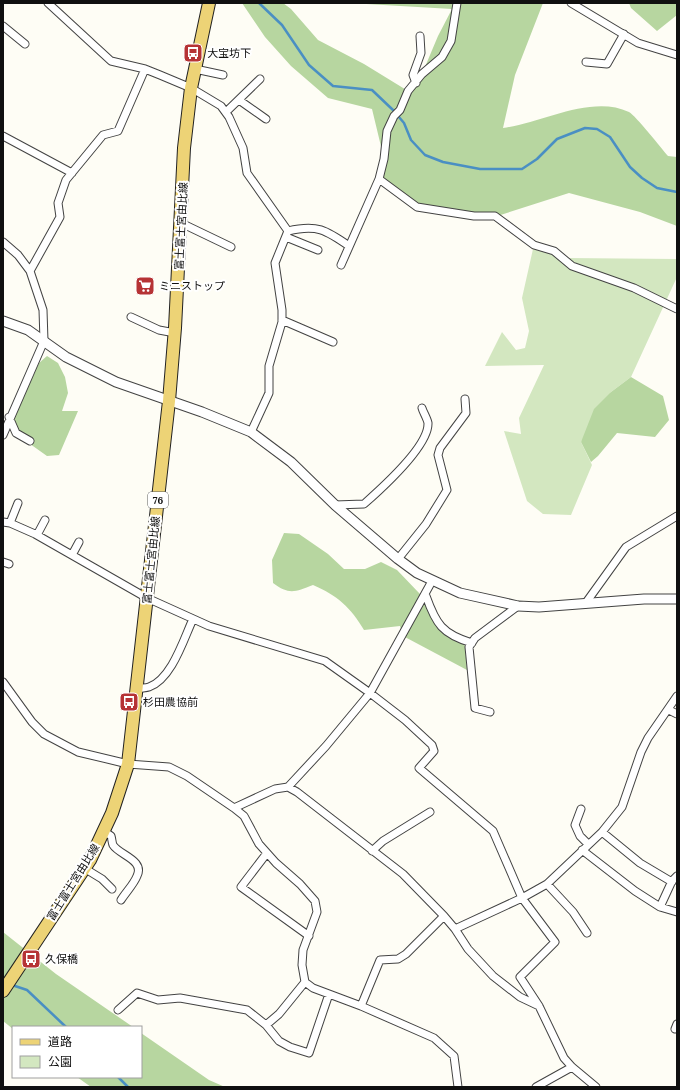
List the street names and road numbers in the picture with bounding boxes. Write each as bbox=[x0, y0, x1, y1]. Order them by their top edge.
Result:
street label: 富士富士宮由比線 bbox=[172, 182, 190, 270]
road number: 76 bbox=[148, 492, 168, 508]
street label: 富士富士宮由比線 bbox=[139, 516, 163, 604]
street label: 富士富士宮由比線 bbox=[44, 841, 102, 923]

